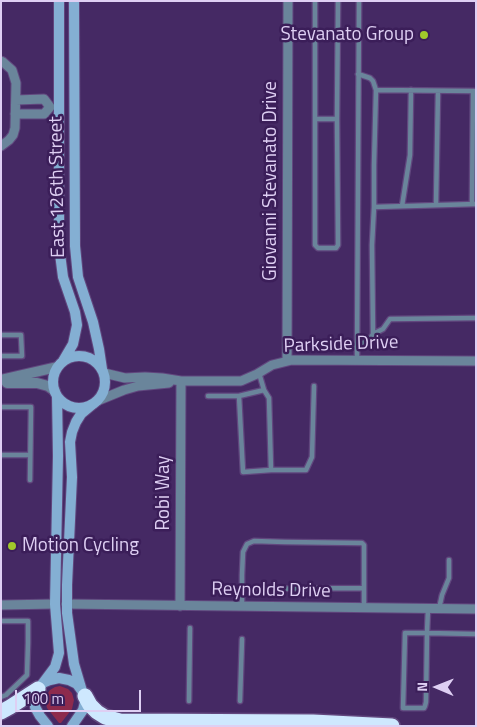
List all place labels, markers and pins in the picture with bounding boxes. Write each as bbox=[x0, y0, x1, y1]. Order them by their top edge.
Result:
place label: Stevanato Group bbox=[280, 24, 414, 46]
marker: Stevanato Group bbox=[418, 29, 430, 41]
place label: Motion Cycling bbox=[22, 535, 139, 557]
marker: Motion Cycling bbox=[6, 540, 18, 552]

